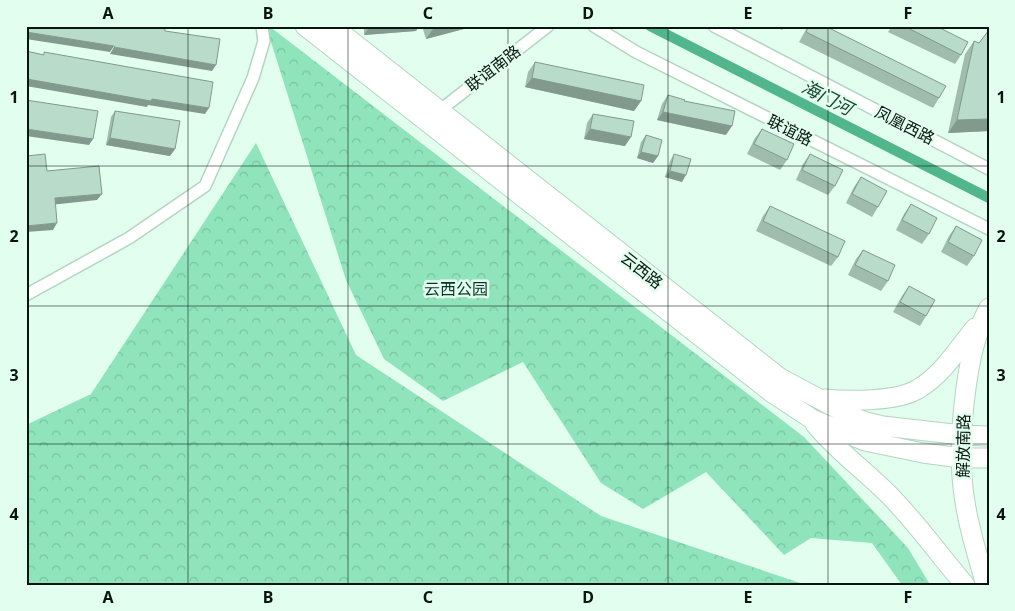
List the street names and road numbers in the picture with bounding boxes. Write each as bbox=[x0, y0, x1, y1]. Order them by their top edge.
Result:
street label: 联谊南路 bbox=[461, 40, 525, 96]
street label: 凤凰西路 bbox=[871, 101, 939, 149]
street label: 联谊路 bbox=[764, 109, 816, 151]
street label: 云西路 bbox=[616, 247, 668, 293]
street label: 解放南路 bbox=[951, 414, 975, 478]

